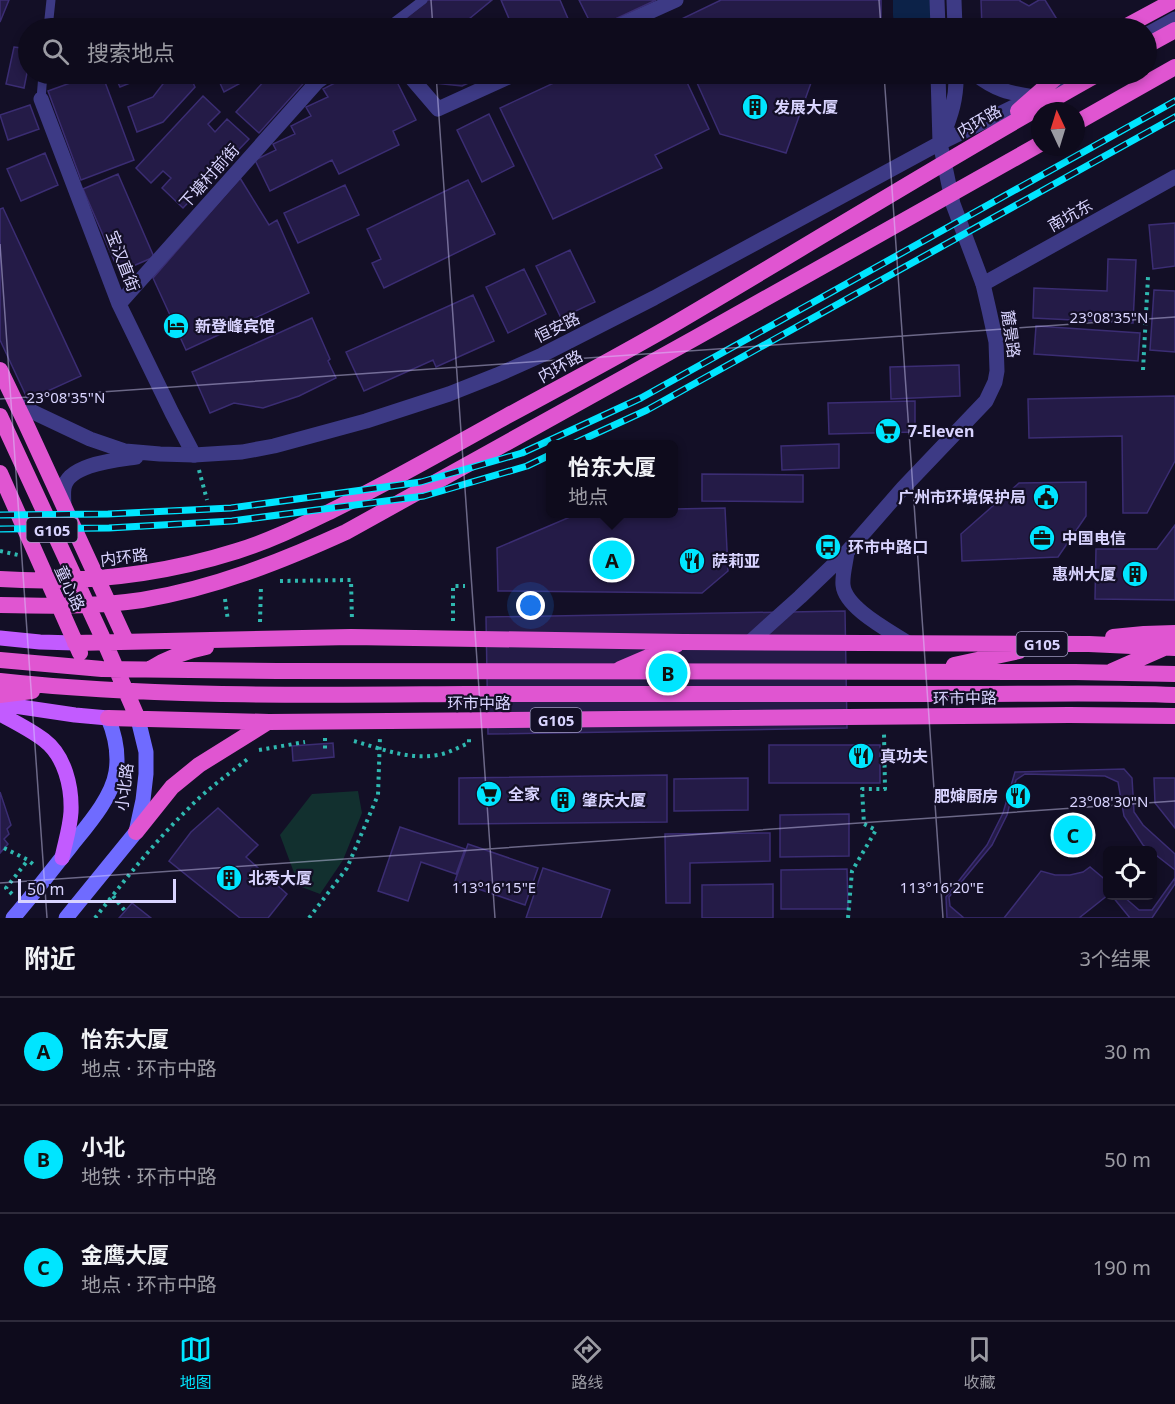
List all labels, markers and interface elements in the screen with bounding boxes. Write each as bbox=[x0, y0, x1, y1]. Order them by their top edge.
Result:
search box bbox=[18, 18, 1157, 84]
icon: search bbox=[39, 35, 72, 68]
text: 搜索地点 bbox=[87, 37, 175, 67]
building icon: 发展大厦 bbox=[740, 92, 770, 122]
place label: 发展大厦 bbox=[774, 96, 838, 118]
street label: 内环路 bbox=[953, 99, 1005, 143]
north arrow bbox=[1031, 102, 1085, 156]
street label: 下塘村前街 bbox=[174, 139, 244, 213]
street label: 南坑东 bbox=[1044, 194, 1096, 236]
street label: 宝汉直街 bbox=[101, 227, 145, 295]
street label: 恒安路 bbox=[531, 307, 583, 347]
text: 23°08'35"N bbox=[1070, 307, 1148, 327]
street label: 麓景路 bbox=[997, 309, 1025, 359]
hotel icon: 新登峰宾馆 bbox=[161, 311, 191, 341]
place label: 新登峰宾馆 bbox=[195, 315, 275, 337]
street label: 内环路 bbox=[534, 345, 586, 387]
text: 23°08'35"N bbox=[27, 387, 105, 407]
supermarket icon: 7-Eleven bbox=[873, 416, 903, 446]
place label: 7-Eleven bbox=[908, 420, 974, 442]
popup bbox=[546, 440, 678, 518]
text: 怡东大厦 bbox=[568, 451, 656, 481]
public building icon: 广州市环境保护局 bbox=[1031, 482, 1061, 512]
text: 地点 bbox=[568, 483, 608, 510]
place label: 广州市环境保护局 bbox=[898, 486, 1026, 508]
road number: G105 bbox=[26, 518, 78, 542]
office icon: 中国电信 bbox=[1027, 523, 1057, 553]
place label: 中国电信 bbox=[1062, 527, 1126, 549]
bus stop icon: 环市中路口 bbox=[813, 532, 843, 562]
place label: 环市中路口 bbox=[848, 536, 928, 558]
pin: A bbox=[592, 538, 632, 582]
street label: 内环路 bbox=[99, 543, 149, 571]
restaurant icon: 萨莉亚 bbox=[677, 546, 707, 576]
place label: 萨莉亚 bbox=[712, 550, 760, 572]
building icon: 惠州大厦 bbox=[1120, 559, 1150, 589]
street label: 童心路 bbox=[50, 562, 90, 614]
place label: 惠州大厦 bbox=[1052, 563, 1116, 585]
your location bbox=[516, 591, 545, 620]
road number: G105 bbox=[1016, 632, 1068, 656]
pin: B bbox=[648, 650, 688, 696]
street label: 环市中路 bbox=[933, 686, 997, 710]
street label: 环市中路 bbox=[447, 692, 511, 714]
road number: G105 bbox=[530, 708, 582, 732]
restaurant icon: 真功夫 bbox=[846, 741, 876, 771]
place label: 真功夫 bbox=[880, 745, 928, 767]
street label: 小北路 bbox=[110, 762, 138, 812]
supermarket icon: 全家 bbox=[474, 779, 504, 809]
restaurant icon: 肥婶厨房 bbox=[1003, 781, 1033, 811]
place label: 全家 bbox=[508, 783, 540, 805]
building icon: 肇庆大厦 bbox=[548, 785, 578, 815]
place label: 肥婶厨房 bbox=[934, 785, 998, 807]
place label: 肇庆大厦 bbox=[582, 789, 646, 811]
text: 23°08'30"N bbox=[1070, 791, 1148, 811]
pin: C bbox=[1054, 812, 1092, 858]
map controls bbox=[1103, 846, 1157, 900]
button: locate bbox=[1103, 846, 1157, 900]
building icon: 北秀大厦 bbox=[214, 863, 244, 893]
place label: 北秀大厦 bbox=[248, 867, 312, 889]
scale bar bbox=[18, 876, 176, 904]
text: 113°16'15"E bbox=[452, 877, 536, 897]
text: 113°16'20"E bbox=[900, 877, 984, 897]
text: 50 m bbox=[27, 878, 64, 900]
text: 附近 bbox=[24, 940, 76, 976]
text: 3个结果 bbox=[1080, 945, 1151, 972]
text: 怡东大厦 bbox=[81, 1023, 169, 1053]
text: A bbox=[37, 1038, 50, 1065]
text: 30 m bbox=[1104, 1038, 1151, 1065]
text: 地点 · 环市中路 bbox=[81, 1055, 217, 1082]
text: 小北 bbox=[81, 1131, 125, 1161]
text: B bbox=[37, 1146, 50, 1173]
text: 50 m bbox=[1104, 1146, 1151, 1173]
text: 地铁 · 环市中路 bbox=[81, 1163, 217, 1190]
text: 金鹰大厦 bbox=[81, 1239, 169, 1269]
text: C bbox=[37, 1254, 50, 1281]
text: 190 m bbox=[1093, 1254, 1151, 1281]
text: 地点 · 环市中路 bbox=[81, 1271, 217, 1298]
tab: 地图 bbox=[179, 1333, 212, 1393]
tab: 路线 bbox=[571, 1333, 604, 1393]
tab: 收藏 bbox=[963, 1333, 996, 1393]

